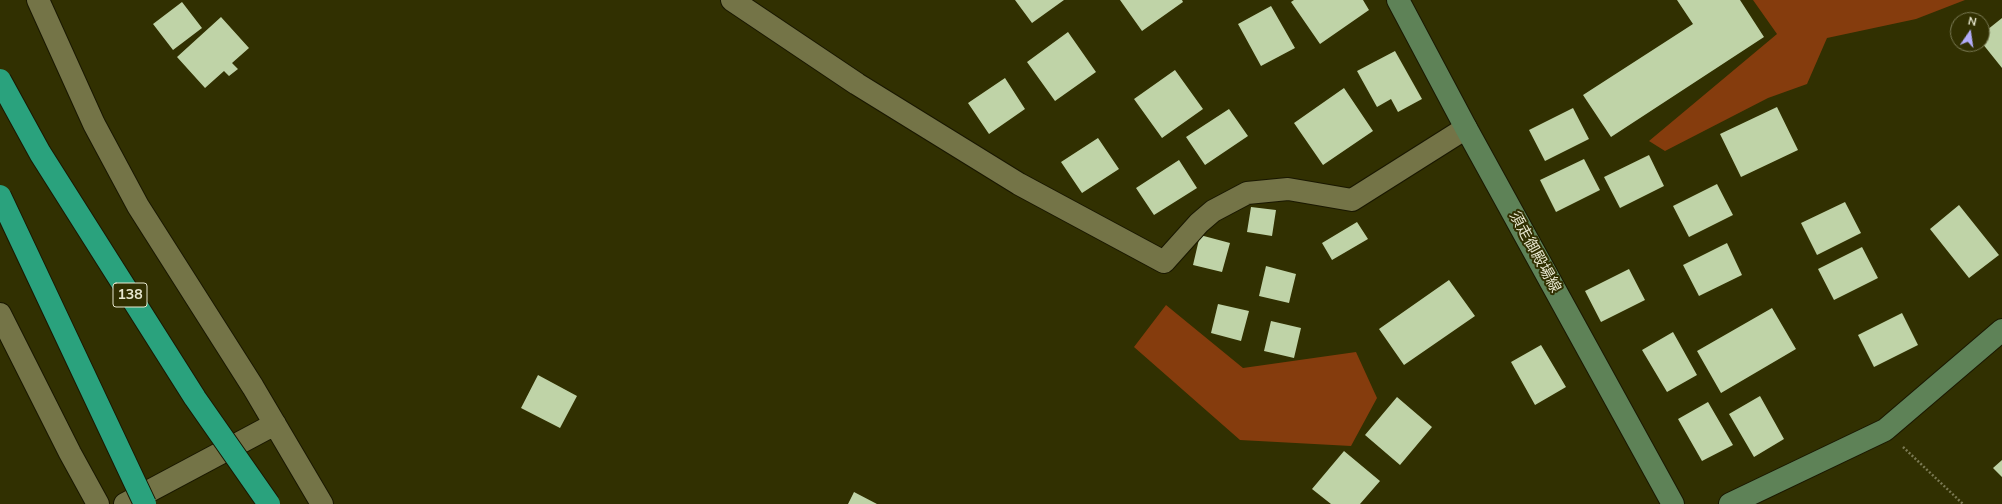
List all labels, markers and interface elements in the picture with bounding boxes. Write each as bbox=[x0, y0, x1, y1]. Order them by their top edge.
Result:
north arrow bbox=[1950, 12, 1990, 52]
text: N bbox=[1967, 14, 1978, 29]
street label: 須走御殿場線 bbox=[1505, 208, 1565, 296]
road number: 138 bbox=[113, 283, 147, 307]

